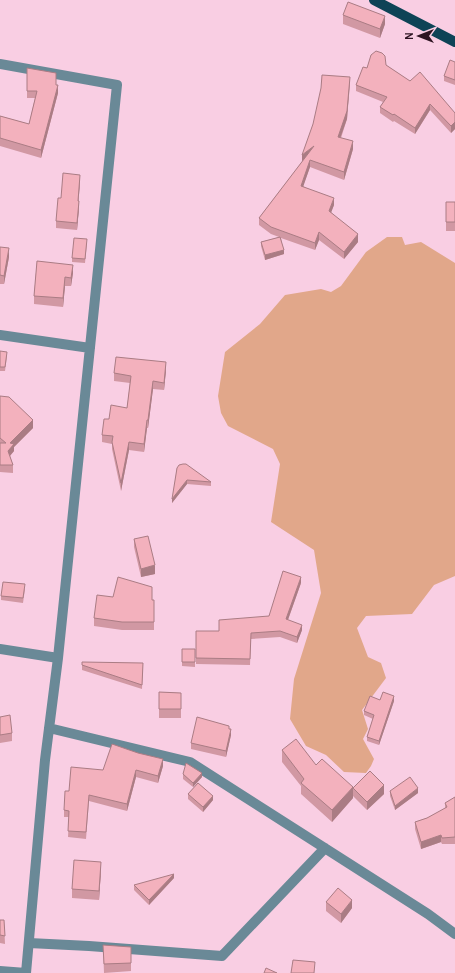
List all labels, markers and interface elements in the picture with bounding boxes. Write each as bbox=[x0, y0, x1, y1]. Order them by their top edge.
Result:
north arrow bbox=[399, 16, 439, 56]
text: N bbox=[403, 32, 416, 40]

